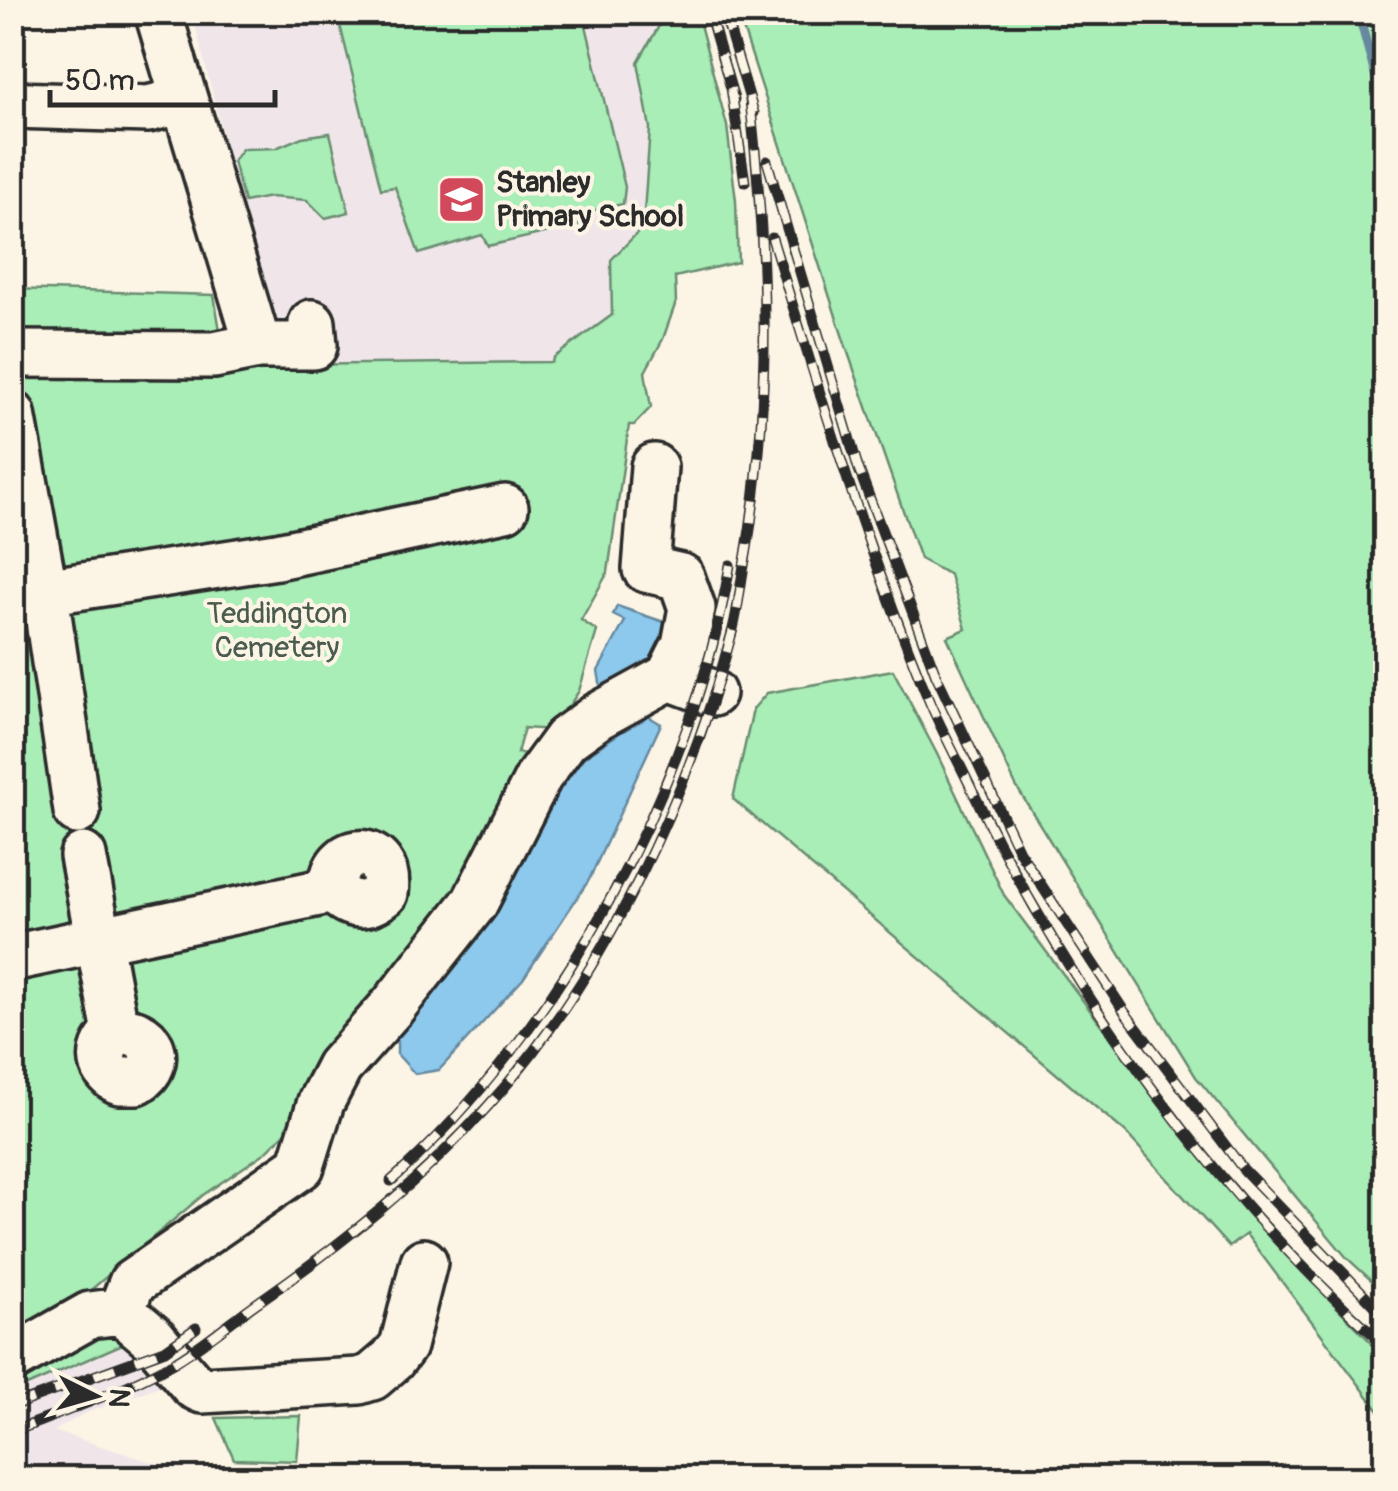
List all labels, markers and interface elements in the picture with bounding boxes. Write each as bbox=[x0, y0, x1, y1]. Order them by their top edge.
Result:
scale bar bbox=[50, 45, 275, 107]
text: 50 m bbox=[65, 62, 135, 99]
place label: Stanley Primary School bbox=[496, 164, 684, 235]
school or university icon: Stanley Primary School bbox=[435, 173, 487, 225]
park label: Teddington Cemetery bbox=[206, 595, 348, 666]
north arrow bbox=[45, 1346, 145, 1446]
text: N bbox=[100, 1387, 137, 1409]

